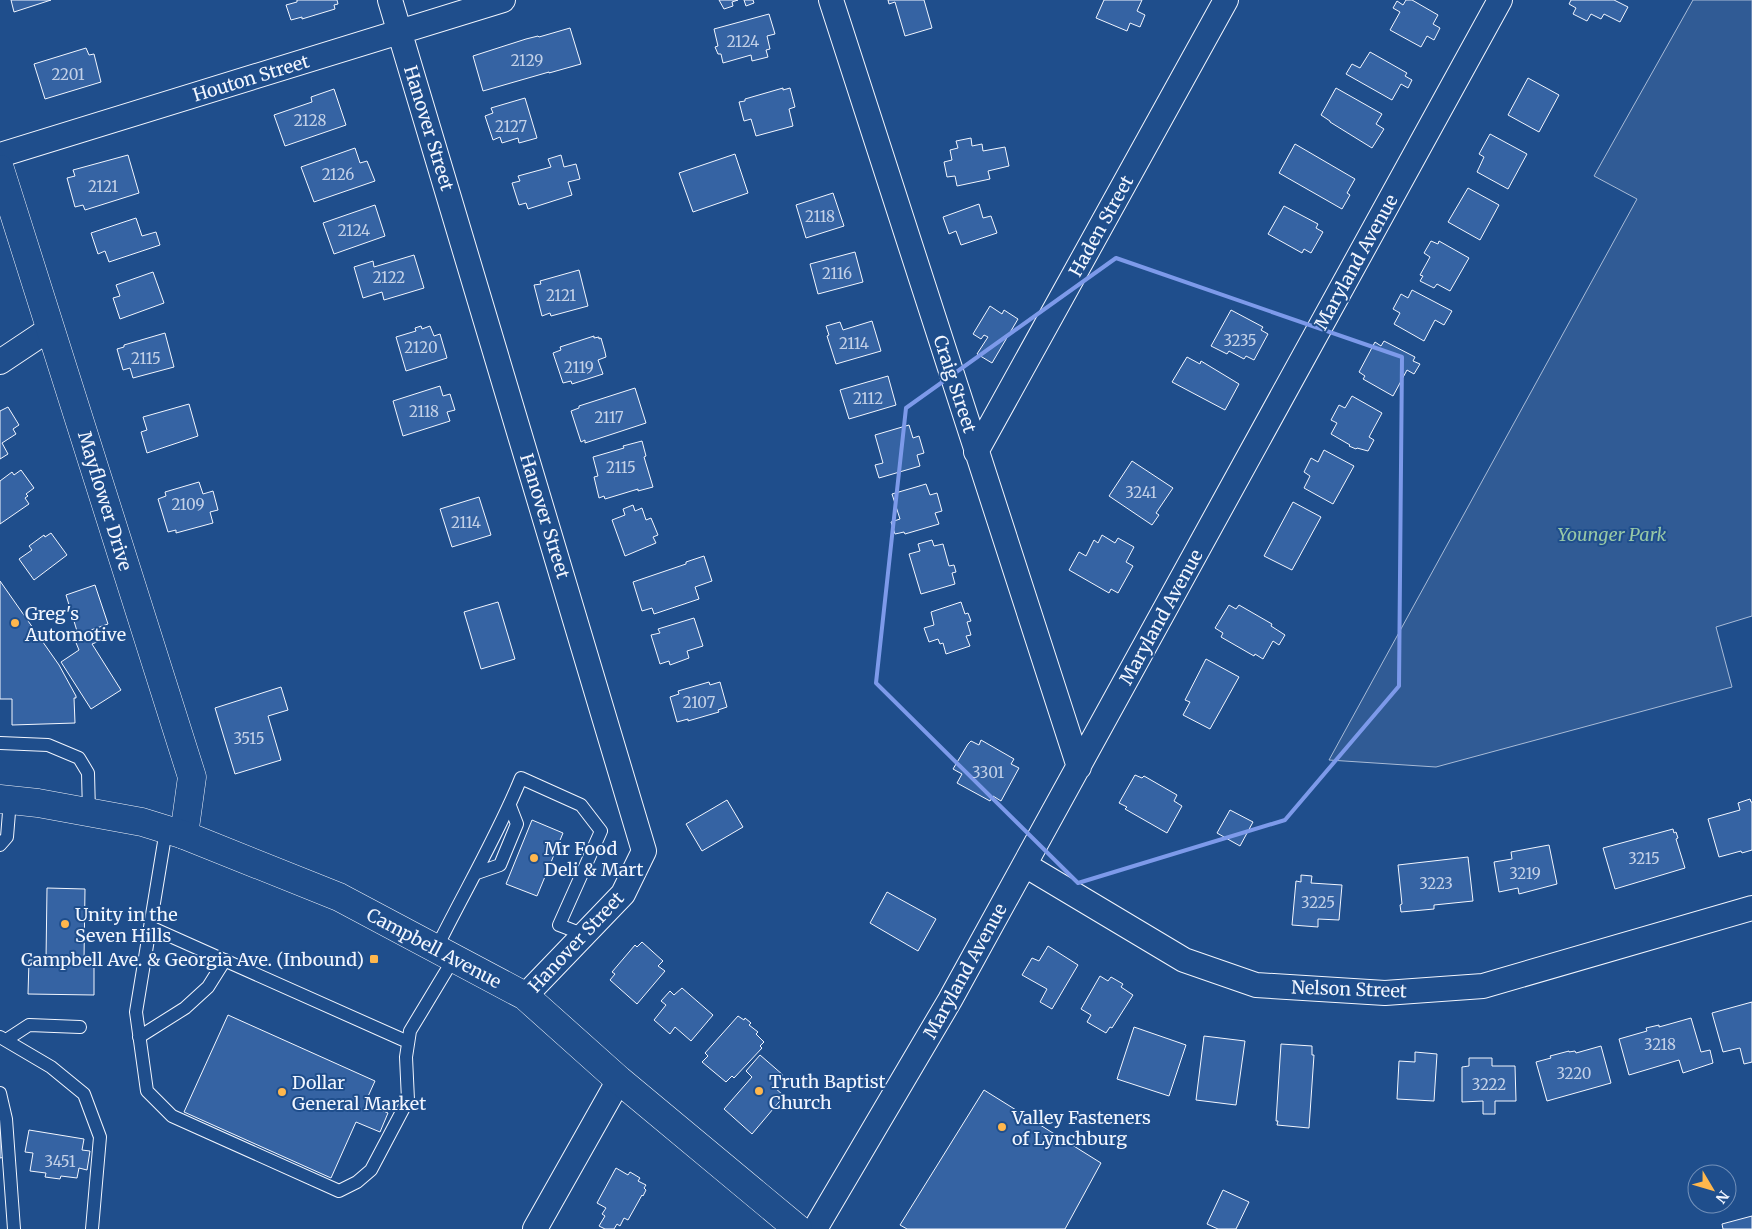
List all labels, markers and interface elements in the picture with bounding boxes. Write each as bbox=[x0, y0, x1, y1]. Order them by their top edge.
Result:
house number: 2124 bbox=[727, 32, 759, 51]
street label: Houton Street bbox=[190, 49, 312, 107]
house number: 2129 bbox=[511, 51, 543, 70]
street label: Hanover Street bbox=[399, 63, 459, 193]
house number: 2201 bbox=[51, 65, 85, 84]
house number: 2128 bbox=[294, 111, 326, 130]
house number: 2127 bbox=[495, 117, 527, 136]
house number: 2126 bbox=[322, 165, 354, 184]
street label: Haden Street bbox=[1064, 171, 1138, 281]
house number: 2121 bbox=[88, 177, 118, 196]
street label: Maryland Avenue bbox=[1309, 190, 1403, 334]
house number: 2118 bbox=[805, 207, 835, 226]
house number: 2124 bbox=[338, 221, 370, 240]
house number: 2116 bbox=[822, 264, 852, 283]
house number: 2122 bbox=[373, 268, 405, 287]
house number: 2121 bbox=[546, 286, 576, 305]
house number: 3235 bbox=[1224, 331, 1257, 350]
street label: Craig Street bbox=[928, 332, 982, 436]
house number: 2114 bbox=[839, 334, 869, 353]
house number: 2120 bbox=[404, 338, 438, 357]
house number: 2115 bbox=[131, 349, 161, 368]
house number: 2119 bbox=[564, 358, 594, 377]
house number: 2112 bbox=[853, 389, 883, 408]
house number: 2118 bbox=[409, 402, 439, 421]
house number: 2117 bbox=[594, 408, 624, 427]
street label: Mayflower Drive bbox=[73, 428, 137, 574]
street label: Hanover Street bbox=[515, 451, 575, 581]
house number: 2115 bbox=[606, 458, 636, 477]
house number: 3241 bbox=[1125, 483, 1157, 502]
house number: 2109 bbox=[171, 495, 205, 514]
house number: 2114 bbox=[451, 513, 481, 532]
park label: Younger Park bbox=[1558, 523, 1667, 546]
street label: Maryland Avenue bbox=[1114, 545, 1208, 689]
place label: Greg's Automotive bbox=[24, 602, 126, 646]
marker: Greg's Automotive bbox=[9, 617, 21, 629]
house number: 2107 bbox=[683, 693, 716, 712]
house number: 3515 bbox=[234, 729, 264, 748]
house number: 3301 bbox=[972, 763, 1004, 782]
place label: Mr Food Deli & Mart bbox=[544, 837, 644, 881]
house number: 3215 bbox=[1628, 849, 1660, 868]
marker: Mr Food Deli & Mart bbox=[528, 852, 540, 864]
house number: 3219 bbox=[1509, 864, 1541, 883]
house number: 3223 bbox=[1419, 874, 1453, 893]
street label: Hanover Street bbox=[523, 887, 629, 997]
house number: 3225 bbox=[1301, 893, 1335, 912]
street label: Maryland Avenue bbox=[918, 899, 1012, 1043]
place label: Unity in the Seven Hills bbox=[75, 903, 178, 947]
street label: Campbell Avenue bbox=[363, 903, 505, 993]
marker: Unity in the Seven Hills bbox=[59, 918, 71, 930]
place label: Campbell Ave. & Georgia Ave. (Inbound) bbox=[21, 948, 364, 971]
marker: Campbell Ave. & Georgia Ave. (Inbound) bbox=[368, 953, 380, 965]
street label: Nelson Street bbox=[1291, 975, 1407, 1003]
house number: 3218 bbox=[1644, 1035, 1676, 1054]
house number: 3220 bbox=[1556, 1064, 1592, 1083]
place label: Truth Baptist Church bbox=[769, 1070, 886, 1114]
place label: Dollar General Market bbox=[292, 1071, 426, 1115]
house number: 3222 bbox=[1472, 1075, 1506, 1094]
marker: Truth Baptist Church bbox=[753, 1085, 765, 1097]
marker: Dollar General Market bbox=[276, 1086, 288, 1098]
place label: Valley Fasteners of Lynchburg bbox=[1011, 1106, 1151, 1150]
marker: Valley Fasteners of Lynchburg bbox=[996, 1121, 1008, 1133]
house number: 3451 bbox=[44, 1152, 76, 1171]
north arrow bbox=[1687, 1164, 1737, 1214]
text: N bbox=[1712, 1187, 1733, 1207]

